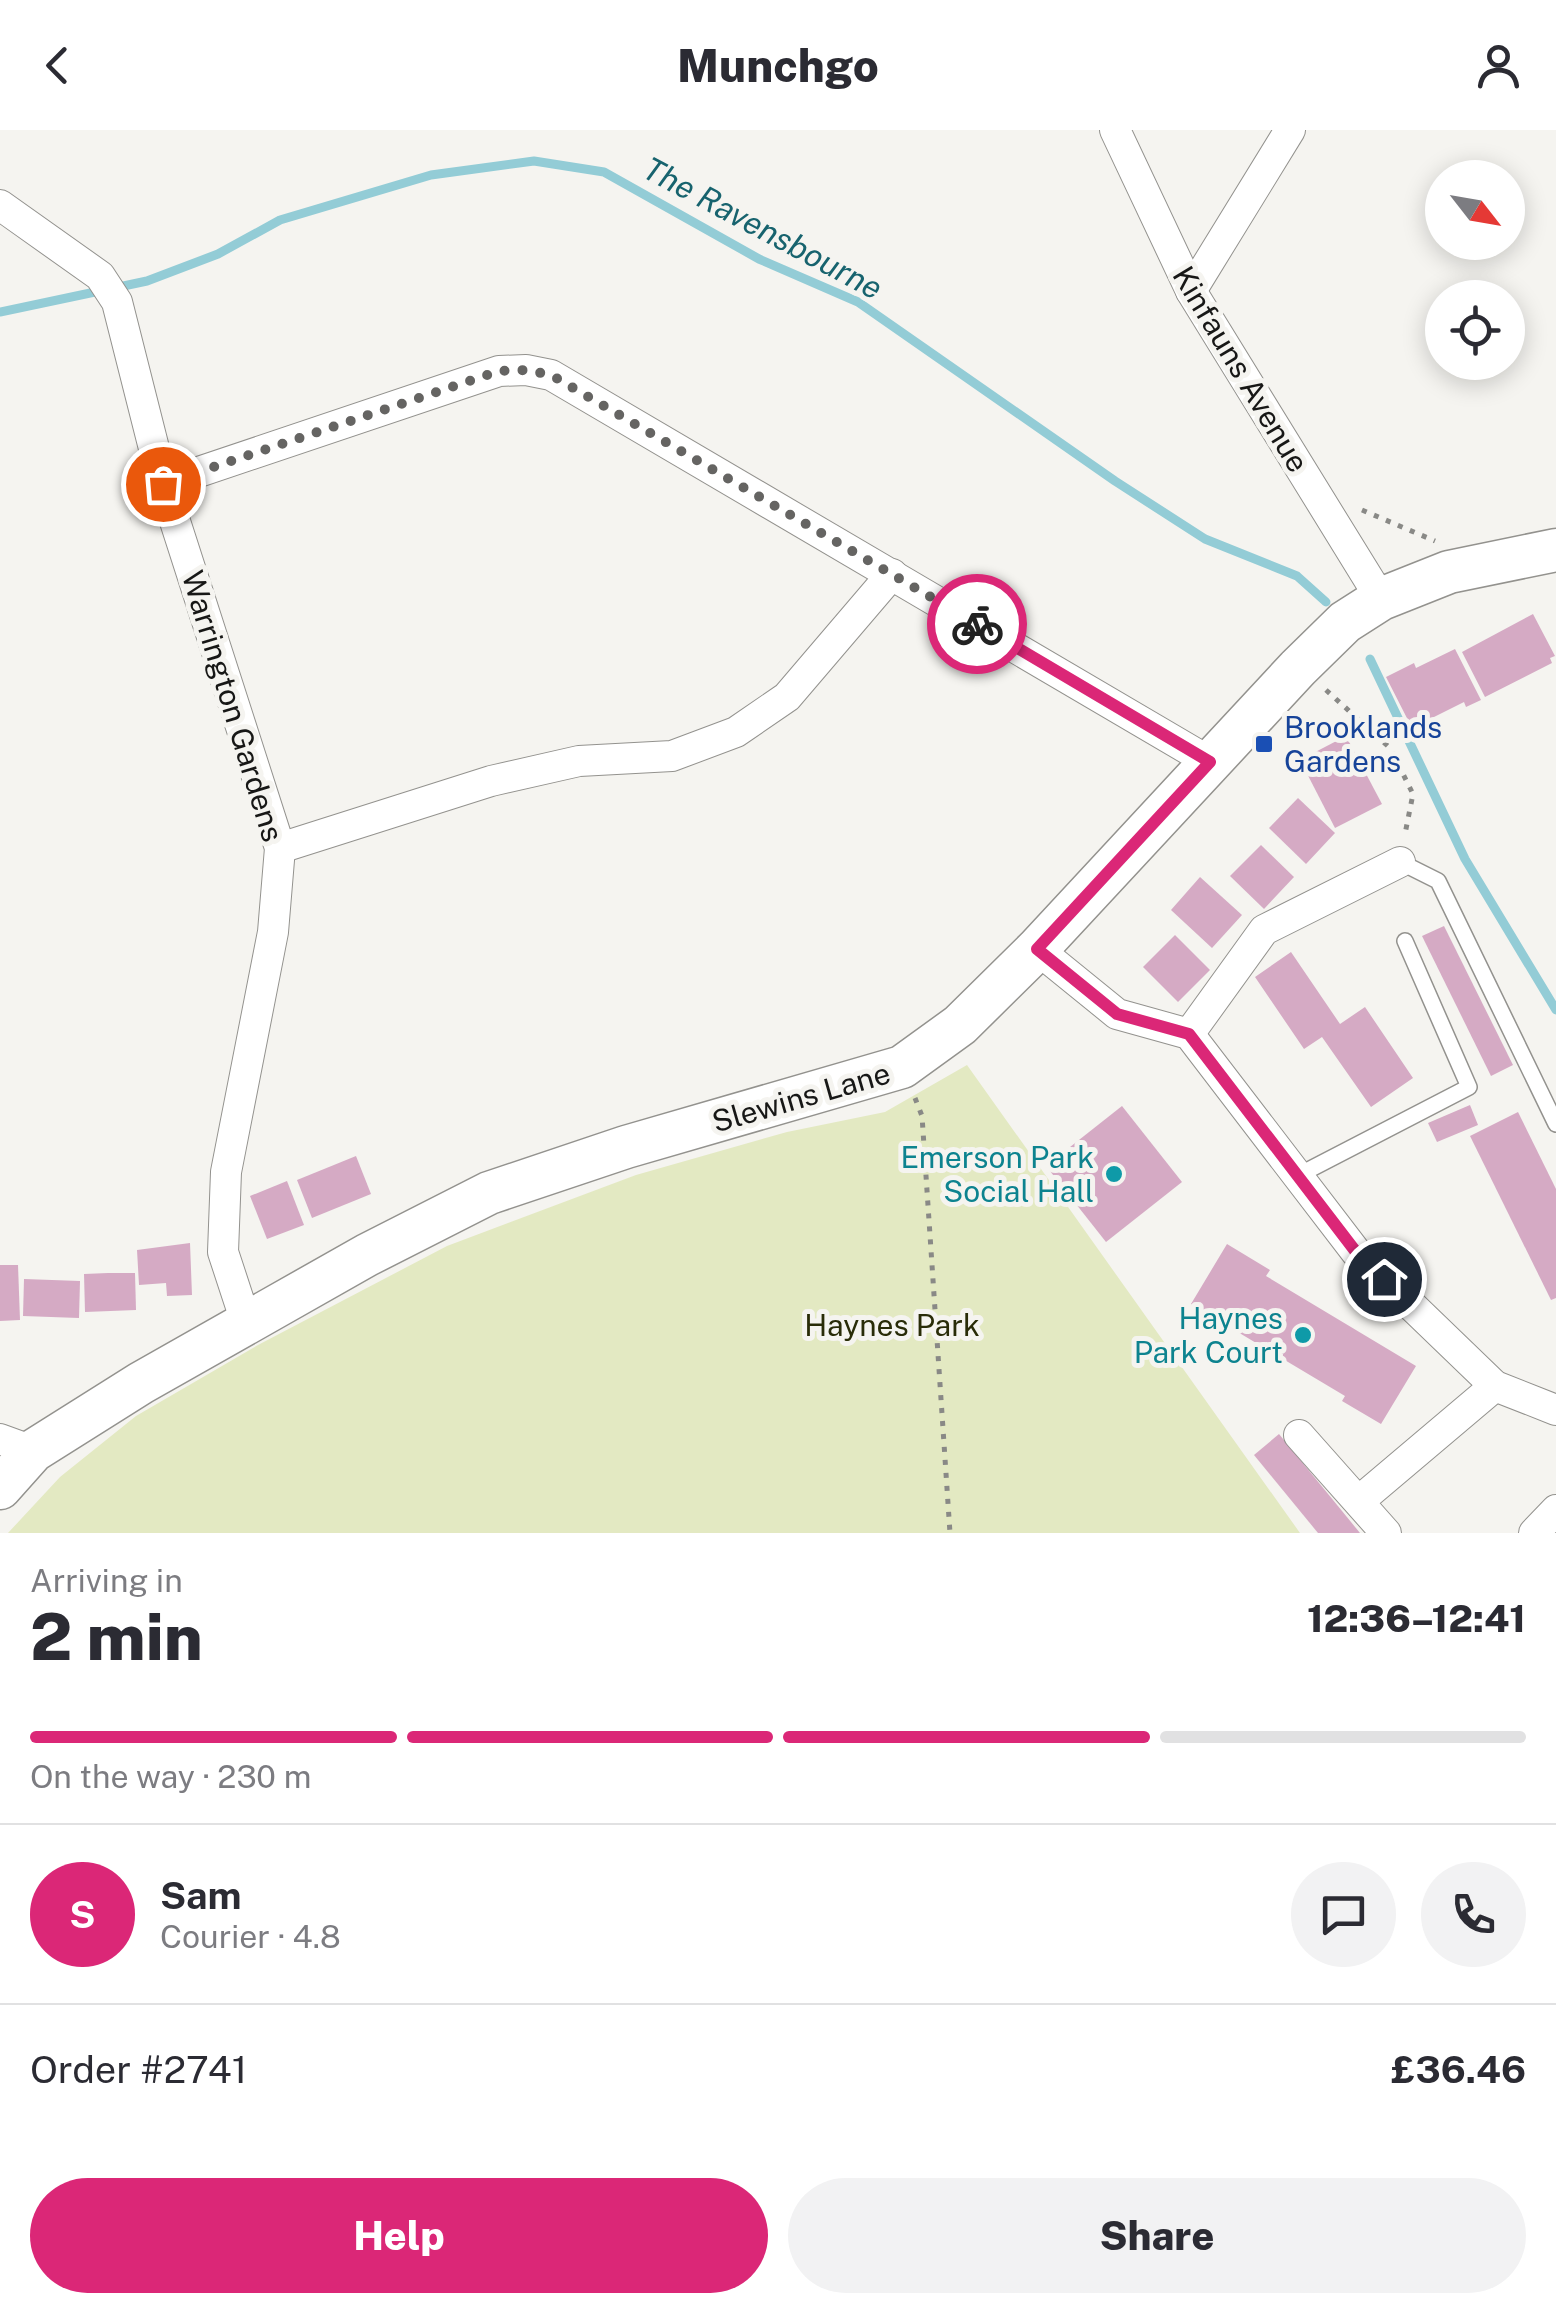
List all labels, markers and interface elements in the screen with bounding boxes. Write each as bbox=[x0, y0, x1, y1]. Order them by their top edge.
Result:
icon: back bbox=[30, 38, 85, 93]
icon: person bbox=[1471, 38, 1526, 93]
text: Munchgo bbox=[677, 39, 879, 92]
water label: The Ravensbourne bbox=[637, 149, 889, 307]
north arrow bbox=[1425, 160, 1525, 260]
map controls bbox=[1425, 160, 1525, 380]
street label: Kinfauns Avenue bbox=[1165, 260, 1317, 478]
button: locate bbox=[1425, 280, 1525, 380]
pin bbox=[121, 442, 206, 527]
icon: bag bbox=[136, 457, 191, 512]
street label: Warrington Gardens bbox=[175, 566, 291, 846]
courier bbox=[927, 574, 1027, 674]
icon: bike bbox=[950, 597, 1005, 652]
place label: Brooklands Gardens bbox=[1284, 709, 1442, 779]
marker: Brooklands Gardens bbox=[1253, 733, 1275, 755]
street label: Slewins Lane bbox=[708, 1054, 894, 1140]
place label: Emerson Park Social Hall bbox=[900, 1139, 1094, 1209]
marker: Emerson Park Social Hall bbox=[1103, 1163, 1125, 1185]
pin bbox=[1342, 1237, 1427, 1322]
icon: home bbox=[1357, 1252, 1412, 1307]
place label: Haynes Park Court bbox=[1134, 1300, 1283, 1370]
park label: Haynes Park bbox=[804, 1307, 980, 1343]
marker: Haynes Park Court bbox=[1292, 1324, 1314, 1346]
text: Arriving in bbox=[30, 1562, 183, 1599]
text: 12:36–12:41 bbox=[1307, 1596, 1526, 1641]
text: 2 min bbox=[30, 1598, 203, 1675]
text: On the way · 230 m bbox=[30, 1758, 311, 1795]
button: chat bbox=[1291, 1862, 1396, 1967]
button: phone bbox=[1421, 1862, 1526, 1967]
text: Sam bbox=[160, 1873, 242, 1918]
text: S bbox=[69, 1892, 96, 1937]
text: Courier · 4.8 bbox=[160, 1918, 341, 1955]
text: Order #2741 bbox=[30, 2047, 247, 2092]
text: £36.46 bbox=[1391, 2047, 1526, 2092]
button: Help bbox=[30, 2178, 768, 2293]
button: Share bbox=[788, 2178, 1526, 2293]

